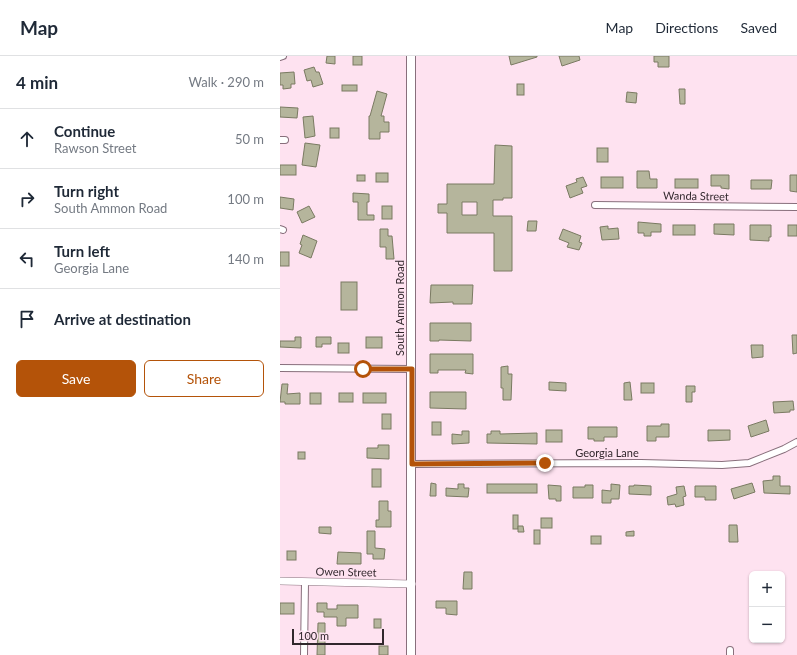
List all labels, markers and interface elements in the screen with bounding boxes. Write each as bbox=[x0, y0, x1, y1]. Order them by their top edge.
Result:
text: Map bbox=[20, 16, 58, 39]
text: Map bbox=[606, 19, 633, 36]
text: Directions bbox=[655, 19, 718, 36]
text: Saved bbox=[740, 19, 777, 36]
text: 4 min bbox=[16, 72, 58, 93]
text: Walk · 290 m bbox=[188, 74, 264, 90]
text: Continue bbox=[54, 122, 115, 140]
icon: ahead bbox=[16, 128, 38, 150]
text: 50 m bbox=[235, 131, 264, 147]
text: Rawson Street bbox=[54, 140, 136, 156]
text: Turn right bbox=[54, 182, 119, 200]
icon: right bbox=[16, 188, 38, 210]
street label: Wanda Street bbox=[663, 188, 729, 203]
text: 100 m bbox=[227, 191, 264, 207]
text: South Ammon Road bbox=[54, 200, 167, 216]
text: Turn left bbox=[54, 242, 110, 260]
icon: left bbox=[16, 248, 38, 270]
text: 140 m bbox=[227, 251, 264, 267]
text: Georgia Lane bbox=[54, 260, 129, 276]
street label: South Ammon Road bbox=[393, 260, 406, 356]
icon: arrive bbox=[16, 308, 38, 330]
text: Arrive at destination bbox=[54, 310, 191, 328]
button: Save bbox=[16, 360, 136, 397]
button: Share bbox=[144, 360, 264, 397]
route start bbox=[354, 360, 372, 378]
street label: Georgia Lane bbox=[575, 446, 639, 459]
route end bbox=[536, 454, 554, 472]
street label: Owen Street bbox=[315, 564, 377, 579]
map controls bbox=[749, 571, 785, 643]
button: + bbox=[749, 571, 785, 607]
button: − bbox=[749, 607, 785, 643]
scale bar bbox=[292, 627, 384, 646]
text: 100 m bbox=[298, 629, 329, 642]

